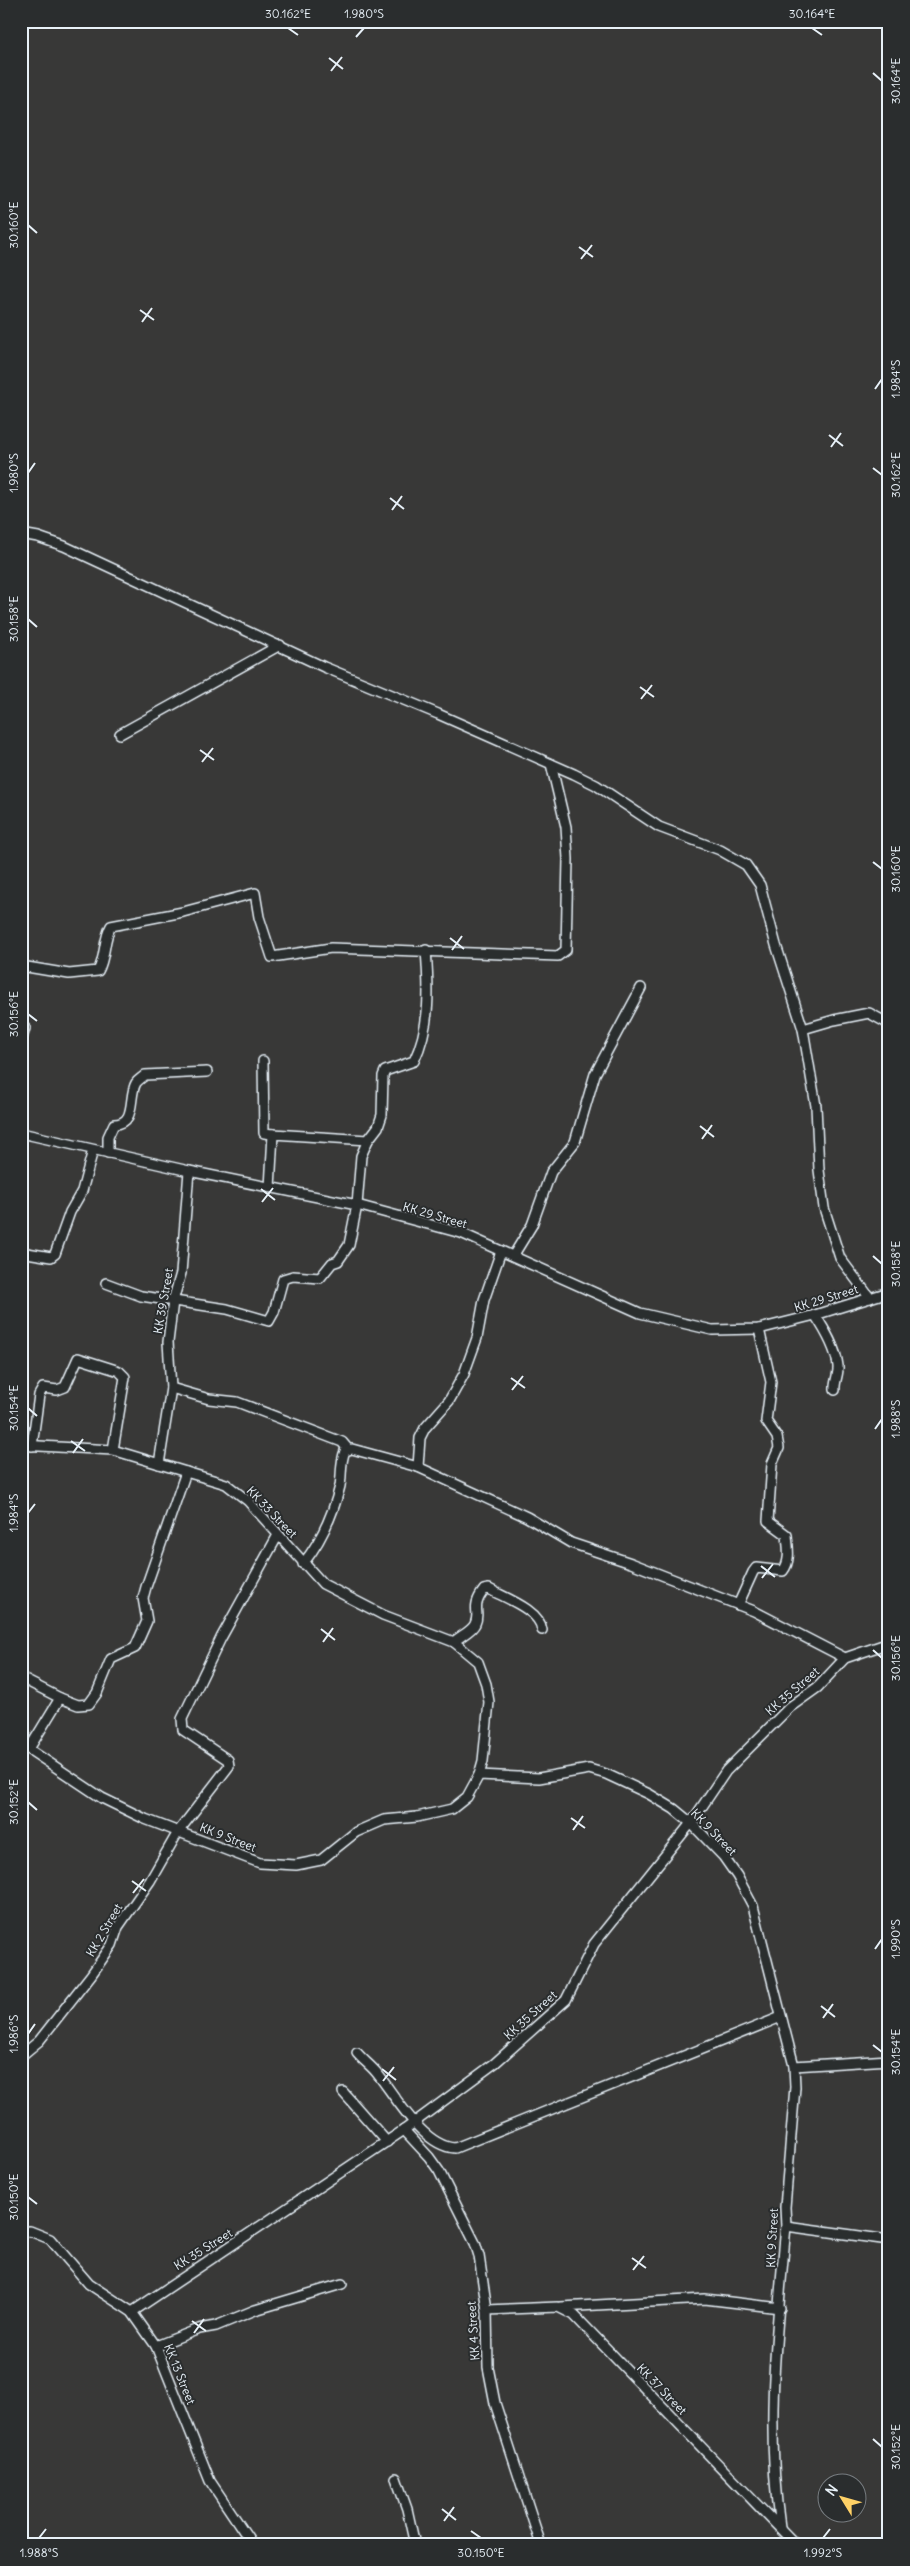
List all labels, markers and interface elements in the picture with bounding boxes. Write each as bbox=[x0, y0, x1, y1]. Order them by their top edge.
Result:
text: 30.162°E bbox=[265, 6, 311, 21]
text: 1.980°S bbox=[344, 6, 384, 21]
text: 30.164°E bbox=[789, 6, 835, 21]
text: 30.164°E bbox=[888, 58, 903, 104]
text: 30.160°E bbox=[6, 201, 21, 249]
text: 1.984°S bbox=[888, 359, 903, 398]
text: 30.162°E bbox=[888, 452, 903, 498]
text: 1.980°S bbox=[6, 453, 21, 493]
text: 30.158°E bbox=[6, 596, 21, 642]
text: 30.160°E bbox=[888, 845, 903, 893]
text: 30.156°E bbox=[6, 991, 21, 1037]
street label: KK 29 Street bbox=[401, 1199, 469, 1231]
text: 30.158°E bbox=[888, 1241, 903, 1287]
street label: KK 39 Street bbox=[150, 1267, 176, 1335]
street label: KK 29 Street bbox=[792, 1281, 860, 1315]
text: 30.154°E bbox=[6, 1385, 21, 1431]
text: 1.988°S bbox=[888, 1399, 903, 1438]
street label: KK 33 Street bbox=[244, 1483, 300, 1541]
text: 1.984°S bbox=[6, 1493, 21, 1532]
text: 30.156°E bbox=[888, 1635, 903, 1681]
street label: KK 35 Street bbox=[762, 1664, 822, 1718]
text: 30.152°E bbox=[6, 1779, 21, 1825]
street label: KK 9 Street bbox=[688, 1805, 740, 1859]
street label: KK 9 Street bbox=[198, 1819, 258, 1855]
street label: KK 2 Street bbox=[83, 1901, 125, 1959]
text: 1.990°S bbox=[888, 1919, 903, 1959]
street label: KK 35 Street bbox=[500, 1987, 560, 2043]
text: 1.986°S bbox=[6, 2014, 21, 2053]
text: 30.154°E bbox=[888, 2029, 903, 2075]
text: 30.150°E bbox=[6, 2173, 21, 2221]
street label: KK 9 Street bbox=[763, 2208, 781, 2268]
street label: KK 35 Street bbox=[171, 2225, 235, 2273]
street label: KK 4 Street bbox=[463, 2301, 483, 2361]
street label: KK 13 Street bbox=[161, 2341, 199, 2407]
street label: KK 37 Street bbox=[634, 2360, 690, 2418]
text: 30.152°E bbox=[888, 2424, 903, 2470]
north arrow bbox=[818, 2474, 868, 2524]
text: N bbox=[822, 2481, 842, 2499]
text: 1.988°S bbox=[20, 2545, 59, 2560]
text: 30.150°E bbox=[457, 2545, 505, 2560]
text: 1.992°S bbox=[804, 2545, 842, 2560]

